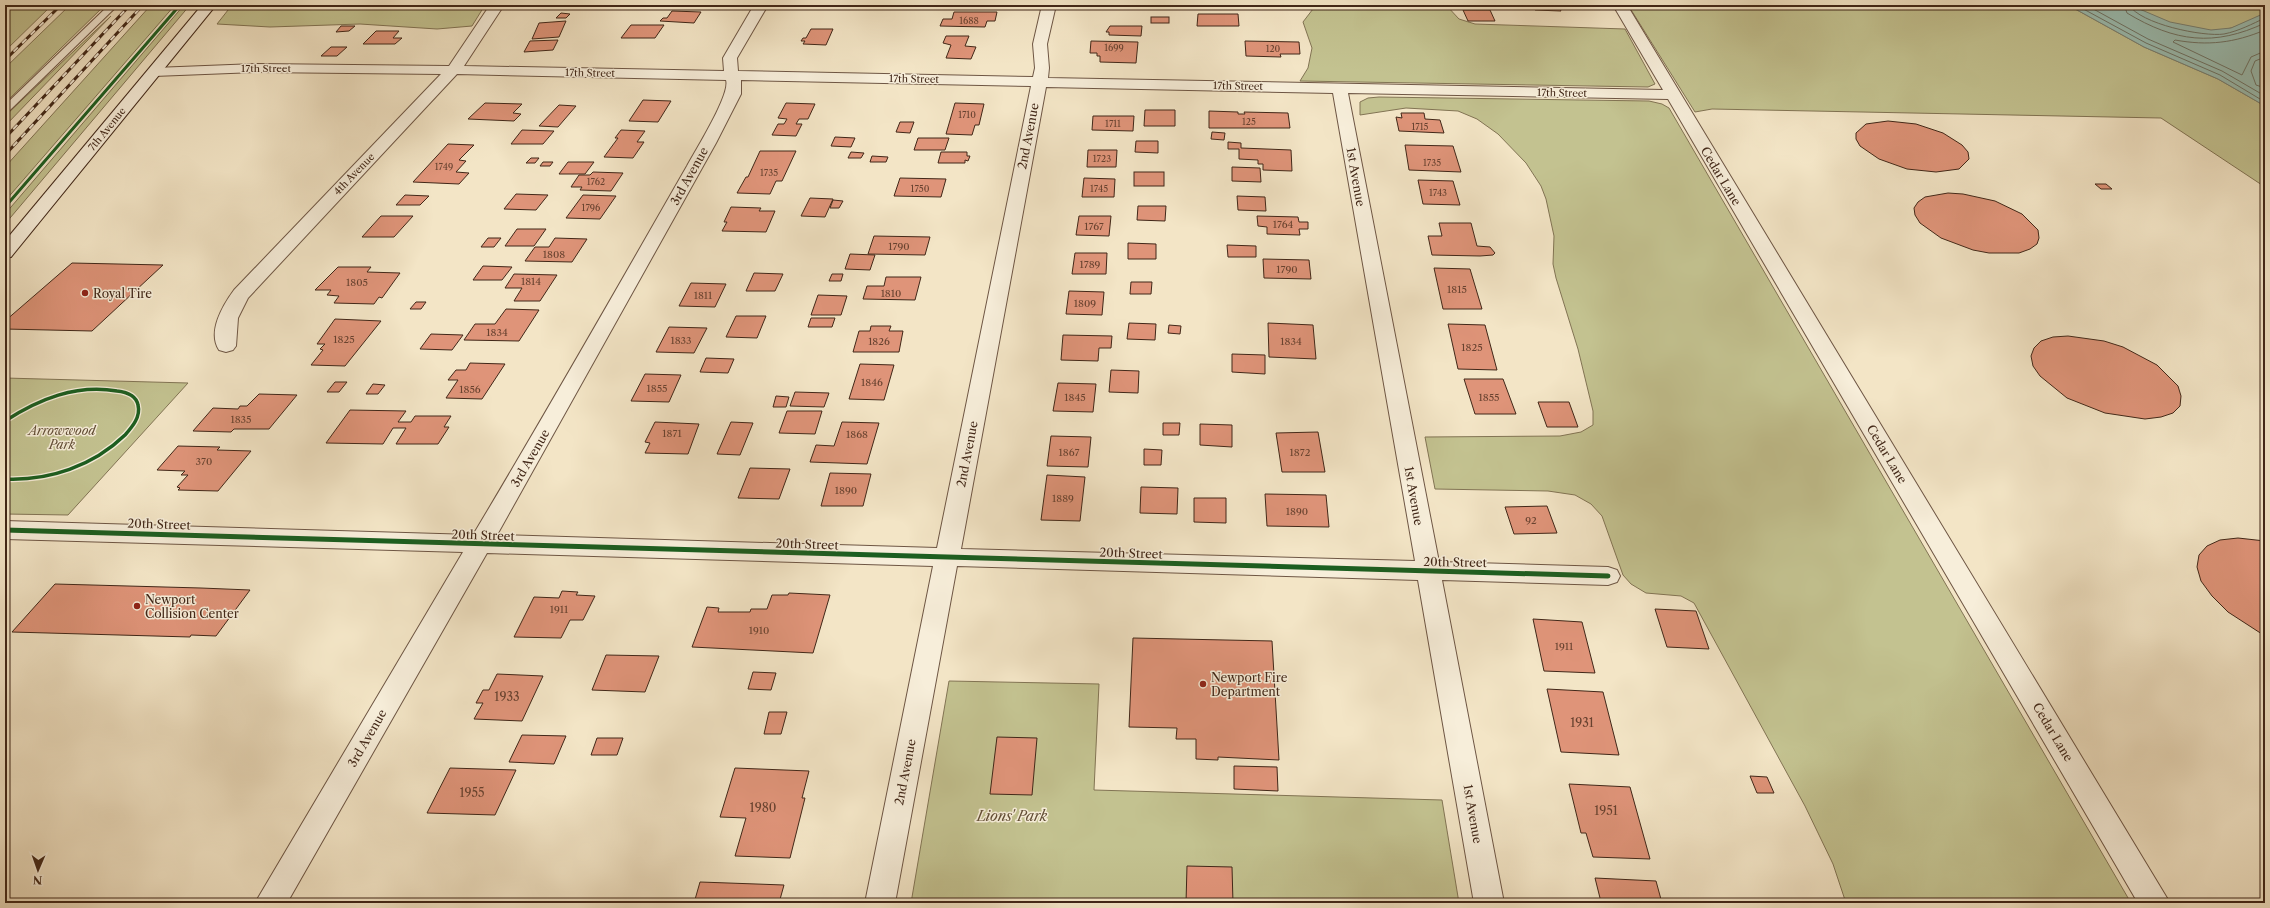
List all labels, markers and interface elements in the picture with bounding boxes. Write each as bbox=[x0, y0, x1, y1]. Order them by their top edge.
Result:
house number: 1688 bbox=[959, 15, 979, 26]
house number: 1699 bbox=[1104, 42, 1124, 53]
house number: 120 bbox=[1266, 43, 1281, 54]
street label: 17th Street bbox=[241, 62, 291, 75]
street label: 17th Street bbox=[565, 66, 616, 80]
street label: 17th Street bbox=[889, 72, 940, 86]
street label: 17th Street bbox=[1213, 79, 1264, 93]
street label: 17th Street bbox=[1537, 86, 1588, 100]
street label: 2nd Avenue bbox=[1014, 101, 1042, 170]
street label: 7th Avenue bbox=[85, 104, 129, 154]
house number: 1710 bbox=[958, 109, 976, 120]
house number: 125 bbox=[1242, 116, 1256, 127]
house number: 1711 bbox=[1105, 118, 1121, 129]
house number: 1715 bbox=[1412, 121, 1429, 132]
street label: 3rd Avenue bbox=[667, 144, 711, 208]
street label: Cedar Lane bbox=[1698, 144, 1745, 208]
street label: 1st Avenue bbox=[1343, 146, 1369, 208]
street label: 4th Avenue bbox=[331, 150, 377, 198]
house number: 1723 bbox=[1093, 153, 1111, 164]
house number: 1735 bbox=[1423, 157, 1441, 168]
house number: 1749 bbox=[435, 161, 453, 172]
house number: 1735 bbox=[760, 167, 778, 178]
house number: 1762 bbox=[587, 176, 605, 187]
house number: 1750 bbox=[911, 183, 930, 194]
house number: 1745 bbox=[1090, 183, 1108, 194]
house number: 1743 bbox=[1429, 187, 1447, 198]
house number: 1796 bbox=[582, 202, 600, 213]
house number: 1764 bbox=[1273, 218, 1293, 231]
house number: 1767 bbox=[1084, 220, 1104, 233]
house number: 1790 bbox=[888, 240, 910, 253]
house number: 1808 bbox=[543, 248, 565, 261]
house number: 1789 bbox=[1080, 258, 1101, 271]
house number: 1790 bbox=[1276, 263, 1298, 276]
house number: 1814 bbox=[521, 275, 541, 288]
house number: 1805 bbox=[346, 276, 368, 289]
house number: 1815 bbox=[1447, 283, 1467, 296]
place label: Royal Tire bbox=[93, 286, 152, 301]
house number: 1810 bbox=[881, 287, 901, 300]
marker: Royal Tire bbox=[80, 288, 90, 298]
house number: 1811 bbox=[694, 289, 713, 302]
house number: 1809 bbox=[1074, 297, 1096, 310]
house number: 1834 bbox=[486, 326, 508, 339]
house number: 1825 bbox=[333, 333, 355, 346]
house number: 1833 bbox=[670, 334, 692, 347]
house number: 1826 bbox=[868, 335, 890, 348]
house number: 1834 bbox=[1280, 335, 1302, 348]
house number: 1825 bbox=[1461, 341, 1483, 354]
house number: 1846 bbox=[861, 376, 883, 389]
house number: 1855 bbox=[647, 382, 668, 395]
house number: 1856 bbox=[459, 383, 481, 396]
house number: 1845 bbox=[1064, 391, 1086, 404]
house number: 1855 bbox=[1479, 391, 1500, 404]
house number: 1835 bbox=[230, 413, 252, 426]
street label: 2nd Avenue bbox=[953, 419, 981, 488]
street label: Cedar Lane bbox=[1864, 422, 1911, 486]
park label: Arrowwood Park bbox=[27, 423, 97, 452]
street label: 3rd Avenue bbox=[507, 426, 553, 490]
house number: 1871 bbox=[662, 427, 682, 440]
house number: 1868 bbox=[846, 428, 868, 441]
house number: 1867 bbox=[1059, 446, 1079, 459]
house number: 1872 bbox=[1290, 446, 1311, 459]
house number: 370 bbox=[196, 455, 212, 468]
street label: 1st Avenue bbox=[1401, 465, 1427, 527]
house number: 1890 bbox=[835, 484, 857, 497]
house number: 1889 bbox=[1052, 492, 1074, 505]
house number: 1890 bbox=[1286, 505, 1308, 518]
house number: 92 bbox=[1525, 514, 1537, 527]
street label: 20th Street bbox=[127, 515, 192, 533]
street label: 20th Street bbox=[451, 526, 516, 544]
street label: 20th Street bbox=[775, 535, 840, 553]
street label: 20th Street bbox=[1099, 544, 1164, 562]
street label: 20th Street bbox=[1423, 554, 1488, 570]
place label: Newport Collision Center bbox=[145, 592, 239, 621]
marker: Newport Collision Center bbox=[132, 601, 142, 611]
house number: 1911 bbox=[550, 603, 569, 616]
house number: 1910 bbox=[749, 624, 769, 637]
house number: 1911 bbox=[1555, 640, 1574, 653]
place label: Newport Fire Department bbox=[1211, 670, 1288, 699]
marker: Newport Fire Department bbox=[1198, 679, 1208, 689]
house number: 1933 bbox=[494, 689, 520, 704]
street label: Cedar Lane bbox=[2030, 700, 2077, 764]
street label: 3rd Avenue bbox=[344, 706, 390, 770]
house number: 1931 bbox=[1570, 715, 1594, 730]
street label: 2nd Avenue bbox=[891, 737, 919, 806]
street label: 1st Avenue bbox=[1460, 783, 1486, 845]
house number: 1955 bbox=[459, 785, 485, 800]
house number: 1980 bbox=[750, 800, 776, 815]
house number: 1951 bbox=[1594, 803, 1618, 818]
park label: Lions' Park bbox=[976, 807, 1048, 825]
north arrow bbox=[18, 850, 58, 890]
text: N bbox=[32, 873, 43, 887]

